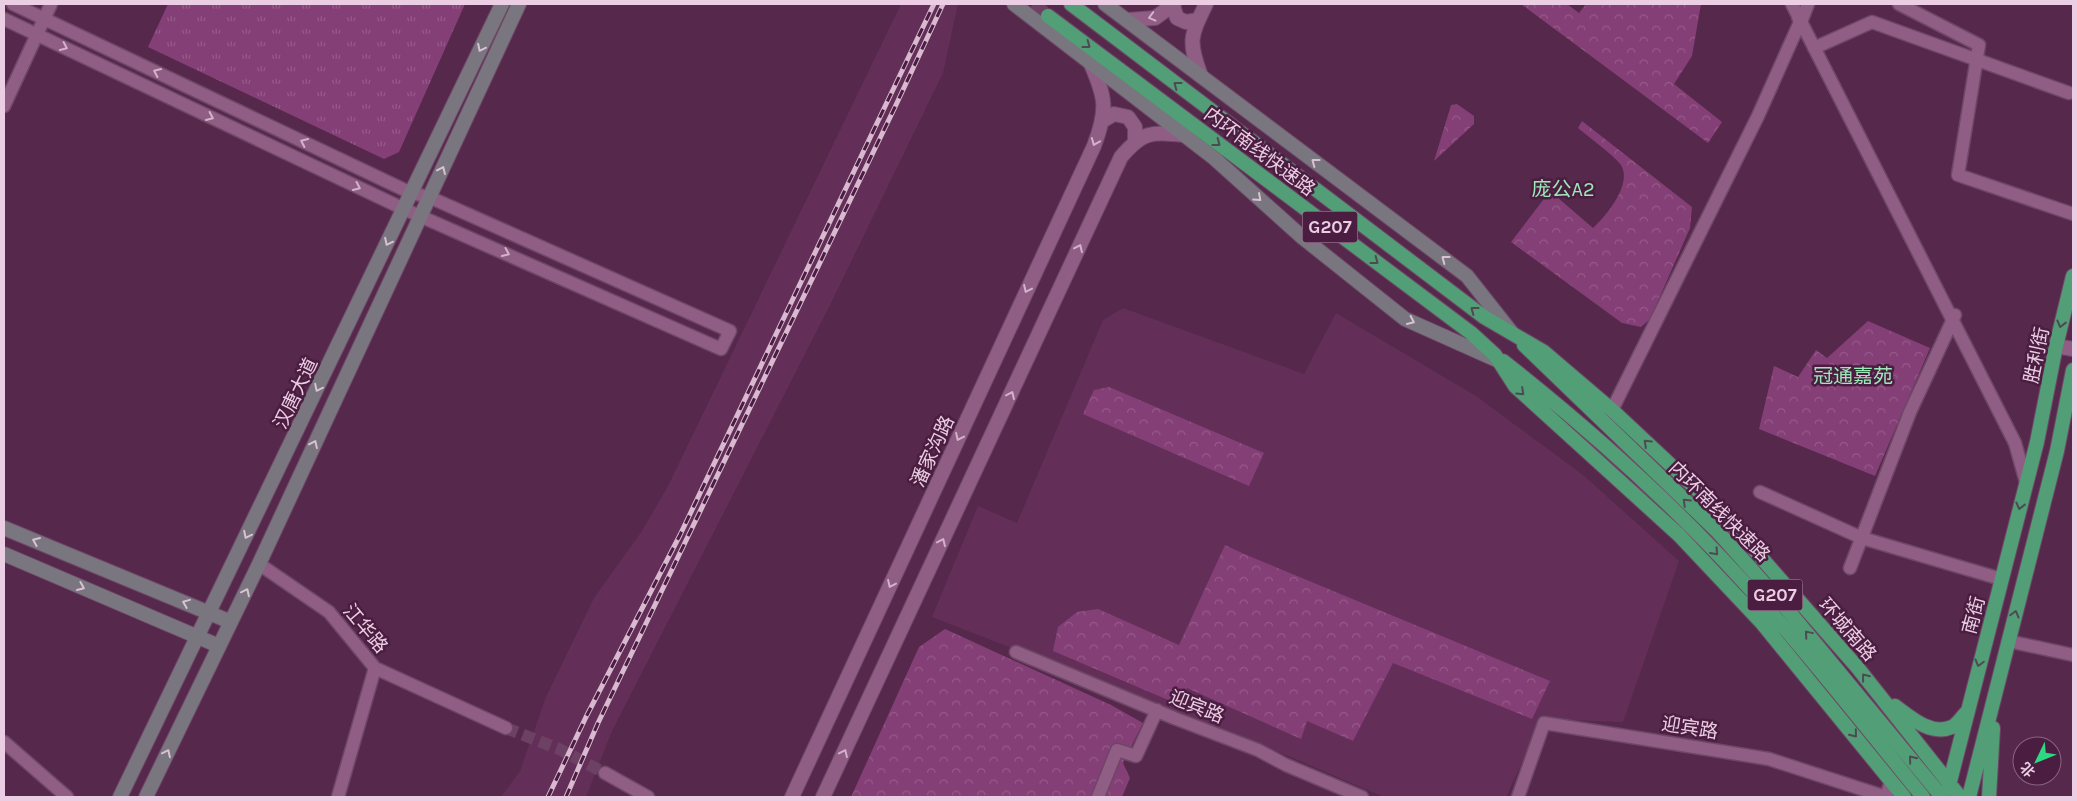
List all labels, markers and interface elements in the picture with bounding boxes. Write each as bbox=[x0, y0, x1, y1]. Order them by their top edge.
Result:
one-way arrow bbox=[1148, 11, 1157, 21]
one-way arrow bbox=[1081, 39, 1091, 48]
one-way arrow bbox=[59, 41, 68, 51]
one-way arrow bbox=[477, 43, 487, 52]
one-way arrow bbox=[153, 68, 162, 78]
one-way arrow bbox=[1174, 82, 1183, 90]
street label: 内环南线快速路 bbox=[1200, 103, 1319, 201]
one-way arrow bbox=[205, 111, 214, 121]
one-way arrow bbox=[1091, 137, 1102, 146]
one-way arrow bbox=[1211, 137, 1220, 145]
one-way arrow bbox=[300, 138, 309, 148]
one-way arrow bbox=[1312, 159, 1321, 167]
one-way arrow bbox=[436, 166, 446, 175]
district label: 庞公A2 bbox=[1531, 178, 1595, 201]
one-way arrow bbox=[352, 180, 361, 191]
one-way arrow bbox=[1252, 192, 1261, 201]
road number: G207 bbox=[1302, 212, 1358, 242]
one-way arrow bbox=[384, 236, 394, 245]
one-way arrow bbox=[1073, 244, 1083, 253]
one-way arrow bbox=[501, 246, 510, 257]
one-way arrow bbox=[1369, 255, 1379, 264]
one-way arrow bbox=[1442, 257, 1451, 265]
one-way arrow bbox=[1023, 284, 1034, 293]
one-way arrow bbox=[1471, 307, 1480, 315]
one-way arrow bbox=[1406, 315, 1415, 326]
one-way arrow bbox=[2056, 319, 2067, 328]
street label: 胜利街 bbox=[2020, 325, 2054, 385]
street label: 汉唐大道 bbox=[269, 354, 322, 432]
district label: 冠通嘉苑 bbox=[1813, 365, 1893, 388]
one-way arrow bbox=[313, 383, 324, 392]
one-way arrow bbox=[1516, 386, 1525, 395]
one-way arrow bbox=[1004, 391, 1015, 400]
street label: 潘家沟路 bbox=[907, 412, 959, 491]
one-way arrow bbox=[955, 432, 965, 441]
one-way arrow bbox=[308, 440, 319, 449]
one-way arrow bbox=[1644, 440, 1653, 449]
street label: 内环南线快速路 bbox=[1664, 457, 1774, 567]
one-way arrow bbox=[1683, 498, 1692, 507]
one-way arrow bbox=[2015, 501, 2026, 510]
one-way arrow bbox=[243, 529, 253, 538]
one-way arrow bbox=[32, 537, 41, 547]
one-way arrow bbox=[936, 538, 946, 547]
one-way arrow bbox=[1709, 547, 1718, 556]
one-way arrow bbox=[886, 579, 897, 588]
one-way arrow bbox=[76, 580, 85, 591]
road number: G207 bbox=[1748, 580, 1802, 610]
one-way arrow bbox=[239, 588, 249, 597]
street label: 环城南路 bbox=[1814, 594, 1880, 666]
street label: 南街 bbox=[1958, 594, 1990, 636]
one-way arrow bbox=[182, 599, 191, 609]
street label: 江华路 bbox=[338, 600, 392, 658]
one-way arrow bbox=[2009, 611, 2019, 619]
one-way arrow bbox=[1805, 631, 1814, 640]
one-way arrow bbox=[1975, 659, 1985, 667]
one-way arrow bbox=[1863, 674, 1871, 683]
street label: 迎宾路 bbox=[1166, 686, 1227, 728]
street label: 迎宾路 bbox=[1660, 713, 1720, 743]
one-way arrow bbox=[1848, 728, 1856, 737]
north arrow bbox=[2012, 736, 2062, 786]
one-way arrow bbox=[838, 749, 848, 758]
one-way arrow bbox=[161, 750, 171, 759]
one-way arrow bbox=[1909, 756, 1917, 765]
text: 北 bbox=[2017, 759, 2039, 780]

